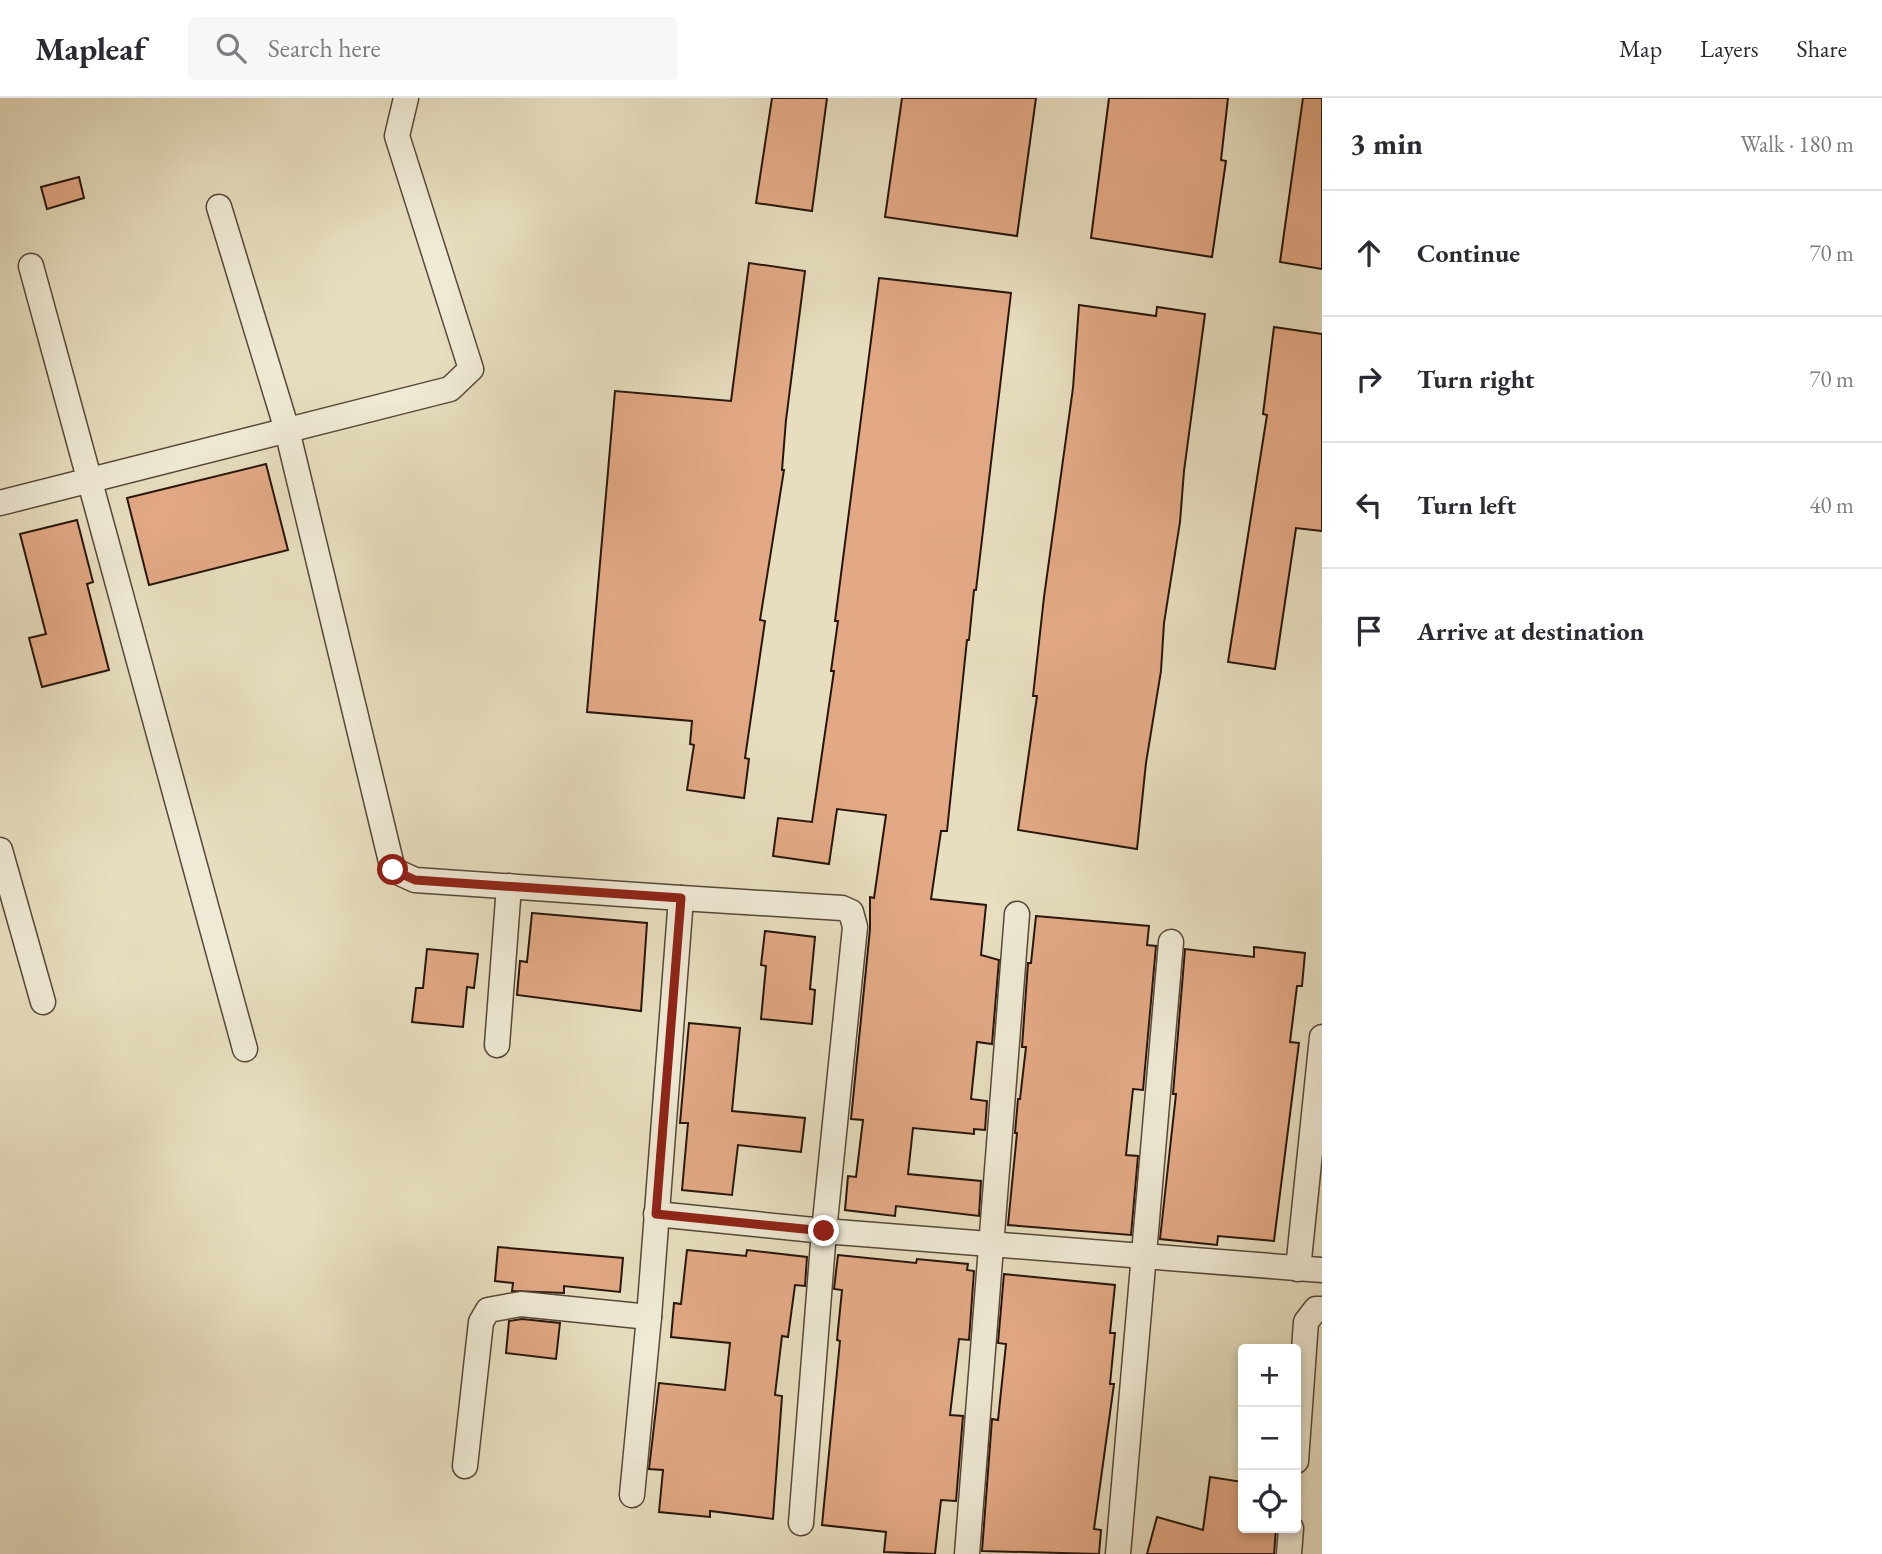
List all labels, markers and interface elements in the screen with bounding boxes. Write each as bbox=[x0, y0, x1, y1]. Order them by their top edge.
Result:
search box bbox=[188, 17, 678, 80]
text: Mapleaf bbox=[35, 27, 146, 70]
icon: search bbox=[212, 29, 250, 67]
text: Search here bbox=[268, 31, 381, 65]
text: Map bbox=[1619, 33, 1662, 64]
text: Layers bbox=[1700, 33, 1759, 64]
text: Share bbox=[1797, 33, 1847, 64]
text: 3 min bbox=[1350, 124, 1423, 163]
text: Walk · 180 m bbox=[1740, 129, 1854, 159]
icon: ahead bbox=[1350, 234, 1388, 272]
text: Continue bbox=[1417, 236, 1520, 270]
text: 70 m bbox=[1809, 238, 1854, 268]
icon: right bbox=[1350, 360, 1388, 398]
text: Turn right bbox=[1417, 362, 1535, 396]
text: 70 m bbox=[1809, 364, 1854, 394]
icon: left bbox=[1350, 486, 1388, 524]
text: Turn left bbox=[1417, 488, 1516, 522]
text: 40 m bbox=[1809, 490, 1854, 520]
icon: arrive bbox=[1350, 612, 1388, 650]
text: Arrive at destination bbox=[1417, 614, 1644, 648]
route start bbox=[377, 854, 408, 885]
route end bbox=[808, 1215, 839, 1246]
map controls bbox=[1238, 1344, 1301, 1533]
button: + bbox=[1238, 1344, 1301, 1407]
button: − bbox=[1238, 1407, 1301, 1470]
button: locate bbox=[1238, 1470, 1301, 1533]

